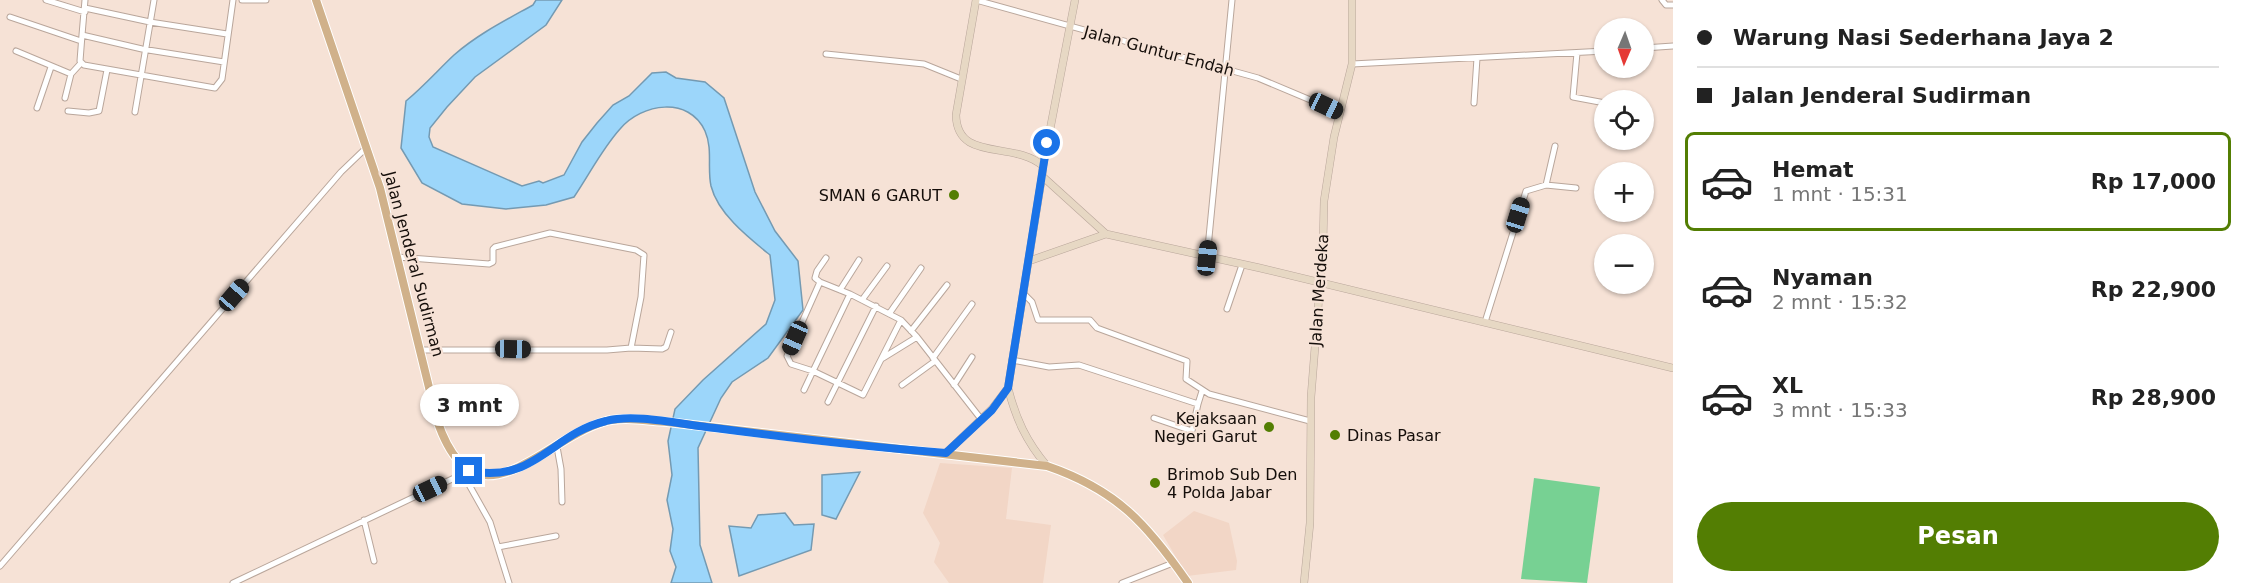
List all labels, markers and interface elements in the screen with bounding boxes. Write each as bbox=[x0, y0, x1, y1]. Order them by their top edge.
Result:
north arrow bbox=[1594, 18, 1654, 78]
map controls bbox=[1594, 18, 1654, 294]
street label: Jalan Guntur Endah bbox=[1081, 21, 1236, 80]
text: Warung Nasi Sederhana Jaya 2 bbox=[1733, 25, 2114, 50]
text: Jalan Jenderal Sudirman bbox=[1733, 83, 2031, 108]
car bbox=[1306, 90, 1346, 122]
button: locate bbox=[1594, 90, 1654, 150]
route start bbox=[1033, 129, 1060, 156]
icon: car bbox=[1700, 155, 1754, 209]
text: Hemat bbox=[1772, 157, 1854, 182]
button: + bbox=[1594, 162, 1654, 222]
street label: Jalan Jenderal Sudirman bbox=[380, 168, 448, 359]
text: Rp 17,000 bbox=[2091, 169, 2216, 194]
text: 1 mnt · 15:31 bbox=[1772, 182, 1908, 206]
place label: SMAN 6 GARUT bbox=[819, 186, 942, 205]
marker: SMAN 6 GARUT bbox=[947, 188, 961, 202]
car bbox=[1504, 195, 1532, 235]
street label: Jalan Merdeka bbox=[1306, 233, 1332, 348]
button: − bbox=[1594, 234, 1654, 294]
car bbox=[1196, 239, 1218, 277]
icon: car bbox=[1700, 263, 1754, 317]
text: Nyaman bbox=[1772, 265, 1873, 290]
car bbox=[215, 276, 253, 314]
text: Rp 22,900 bbox=[2091, 277, 2216, 302]
text: 2 mnt · 15:32 bbox=[1772, 290, 1908, 314]
car bbox=[779, 318, 811, 358]
car bbox=[495, 340, 531, 358]
icon: car bbox=[1700, 371, 1754, 425]
text: XL bbox=[1772, 373, 1803, 398]
callout: 3 mnt bbox=[420, 384, 518, 426]
text: Rp 28,900 bbox=[2091, 385, 2216, 410]
text: 3 mnt bbox=[437, 393, 502, 417]
text: 3 mnt · 15:33 bbox=[1772, 398, 1908, 422]
place label: Kejaksaan Negeri Garut bbox=[1154, 409, 1257, 446]
marker: Kejaksaan Negeri Garut bbox=[1262, 420, 1276, 434]
place label: Dinas Pasar bbox=[1347, 426, 1441, 445]
marker: Dinas Pasar bbox=[1328, 428, 1342, 442]
route end bbox=[455, 457, 482, 484]
place label: Brimob Sub Den 4 Polda Jabar bbox=[1167, 465, 1297, 502]
car bbox=[410, 473, 450, 505]
marker: Brimob Sub Den 4 Polda Jabar bbox=[1148, 476, 1162, 490]
button: Pesan bbox=[1697, 502, 2219, 571]

